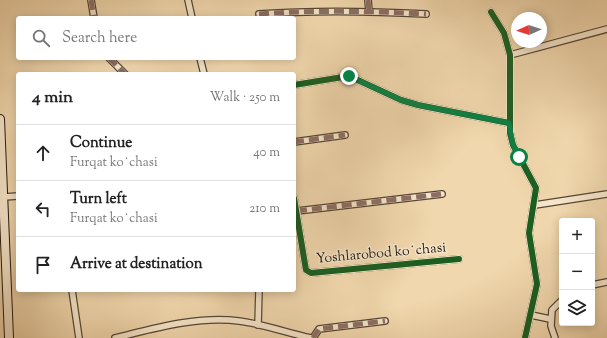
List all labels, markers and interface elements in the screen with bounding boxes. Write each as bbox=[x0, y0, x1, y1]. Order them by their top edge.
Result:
north arrow bbox=[511, 12, 547, 48]
search box bbox=[16, 16, 296, 60]
icon: search bbox=[30, 27, 52, 49]
text: Search here bbox=[62, 28, 137, 49]
route end bbox=[340, 67, 358, 85]
text: 4 min bbox=[32, 86, 73, 110]
text: Walk · 250 m bbox=[210, 89, 280, 107]
text: Continue bbox=[70, 133, 132, 154]
icon: ahead bbox=[32, 142, 54, 164]
text: 40 m bbox=[253, 144, 280, 162]
route start bbox=[510, 148, 528, 166]
text: Furqat koʻchasi bbox=[70, 154, 158, 172]
text: Turn left bbox=[70, 189, 127, 210]
icon: left bbox=[32, 198, 54, 220]
text: 210 m bbox=[249, 200, 280, 218]
text: Furqat koʻchasi bbox=[70, 210, 158, 228]
map controls bbox=[559, 218, 595, 326]
button: + bbox=[559, 218, 595, 254]
street label: Yoshlarobod koʻchasi bbox=[315, 238, 447, 270]
icon: arrive bbox=[32, 254, 54, 276]
text: Arrive at destination bbox=[70, 254, 203, 275]
button: − bbox=[559, 254, 595, 290]
button: layers bbox=[559, 290, 595, 326]

